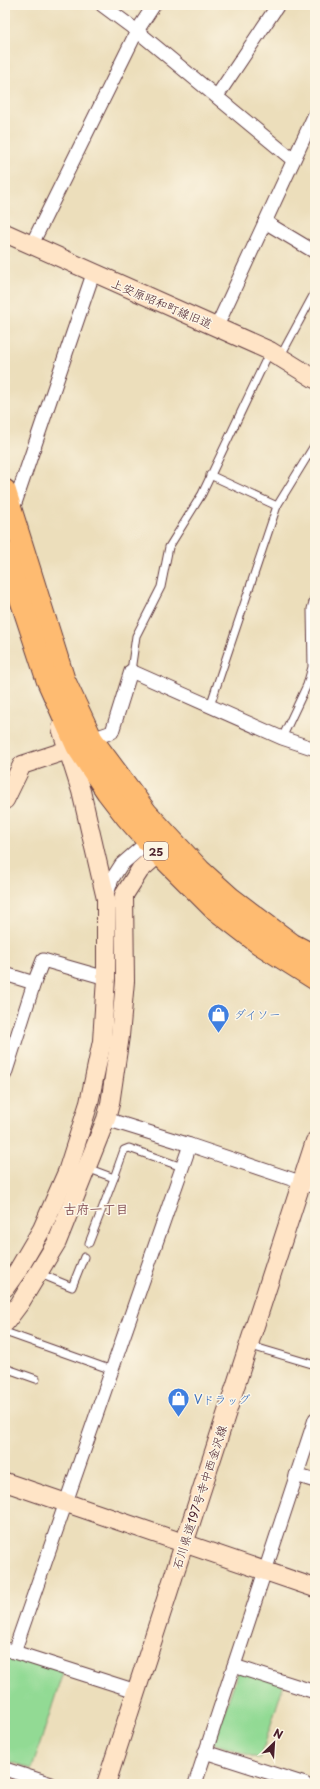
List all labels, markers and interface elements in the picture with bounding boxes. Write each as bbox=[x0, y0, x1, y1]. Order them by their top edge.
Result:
street label: 上安原昭和町線旧道 bbox=[109, 274, 215, 332]
road number: 25 bbox=[144, 842, 168, 860]
shop icon: ダイソー bbox=[205, 1001, 231, 1034]
place label: ダイソー bbox=[234, 1005, 281, 1023]
district label: 古府一丁目 bbox=[63, 1199, 129, 1218]
shop icon: Vドラッグ bbox=[166, 1386, 192, 1419]
place label: Vドラッグ bbox=[194, 1390, 250, 1408]
street label: 石川県道197号寺中西金沢線 bbox=[167, 1422, 231, 1572]
north arrow bbox=[254, 1723, 294, 1763]
text: N bbox=[271, 1724, 286, 1743]

